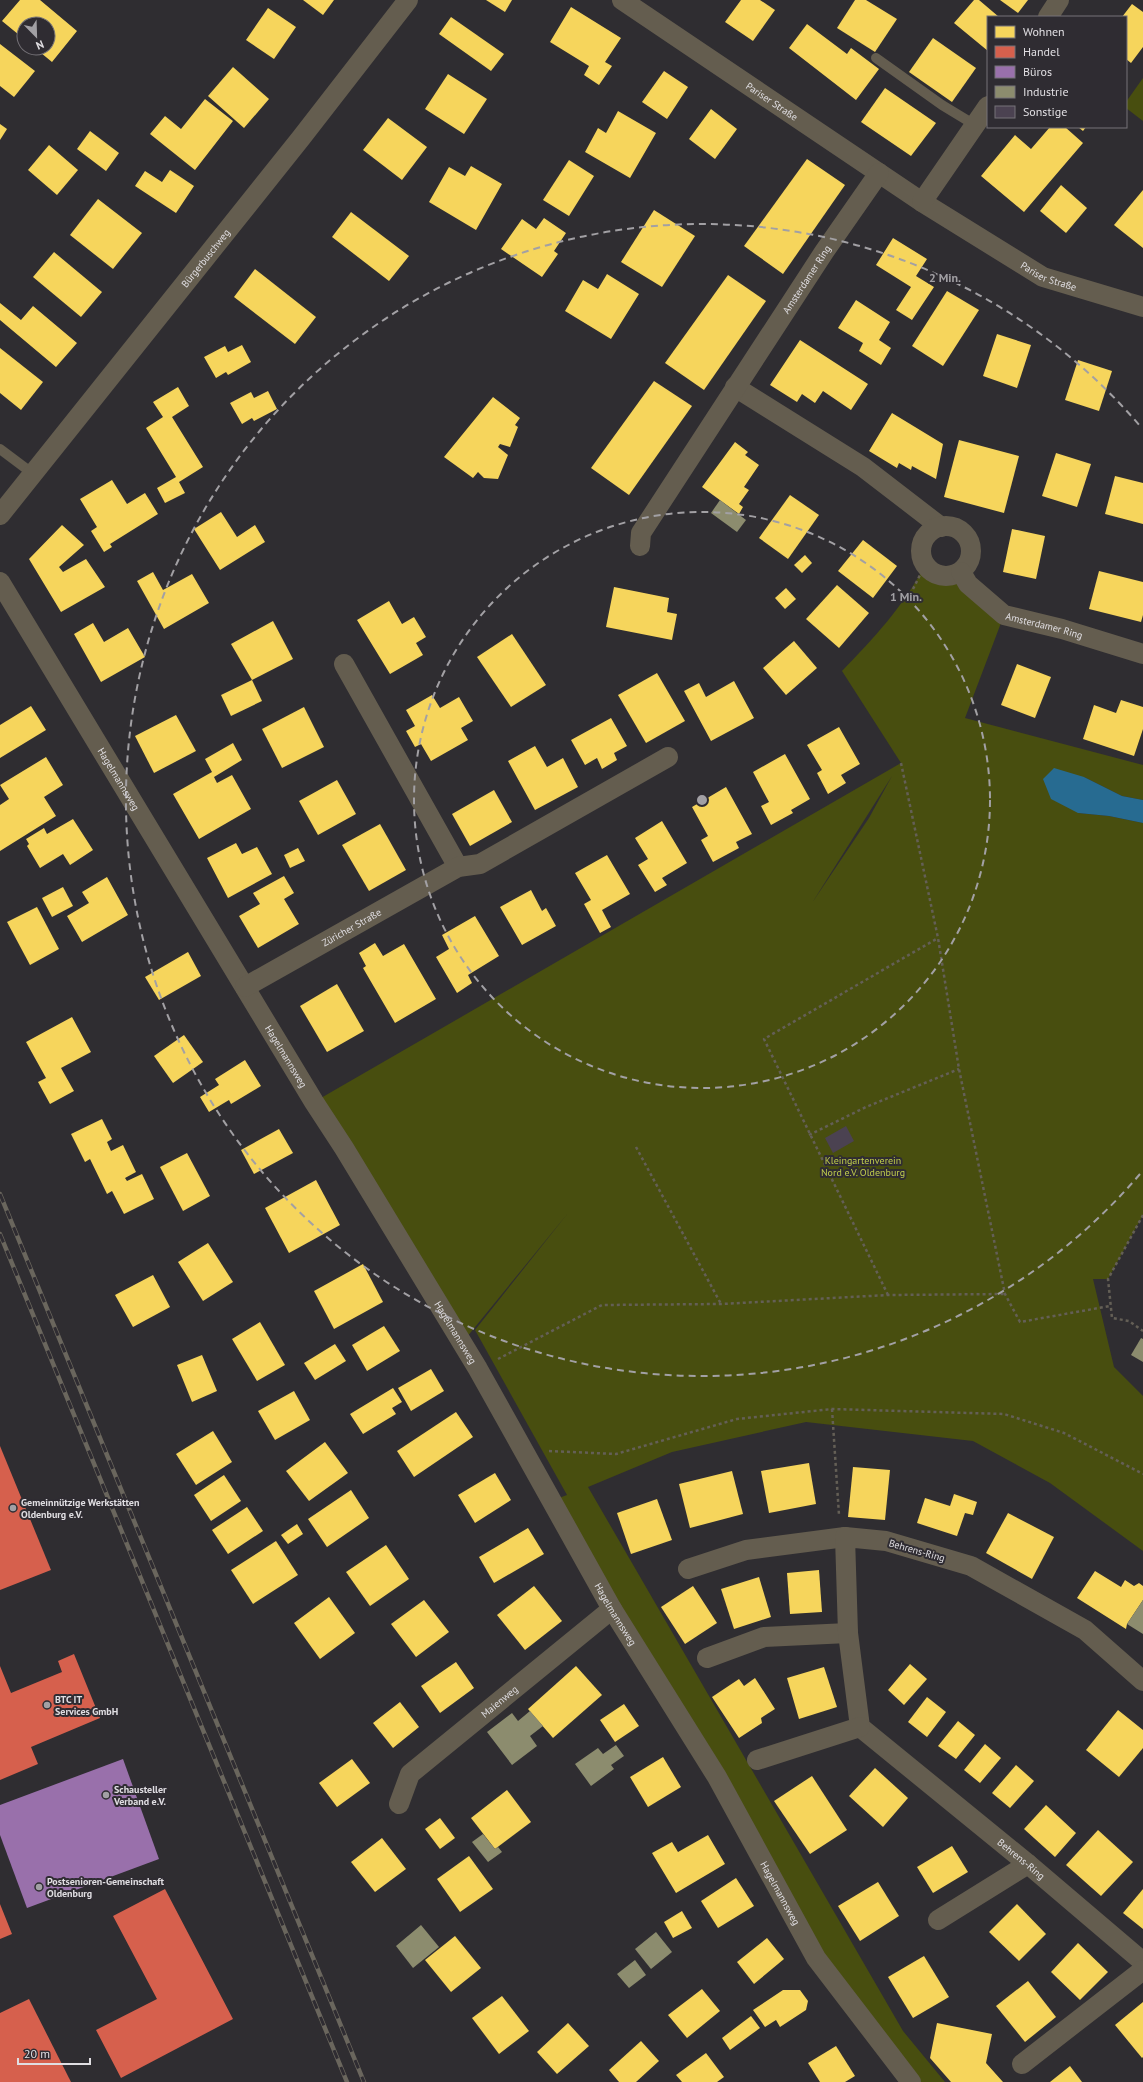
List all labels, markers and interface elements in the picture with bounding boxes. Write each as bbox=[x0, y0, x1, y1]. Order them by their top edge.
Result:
north arrow bbox=[16, 16, 56, 56]
legend bbox=[987, 16, 1127, 128]
text: Wohnen bbox=[1023, 24, 1065, 39]
text: N bbox=[34, 37, 46, 53]
text: Handel bbox=[1023, 44, 1060, 59]
text: Büros bbox=[1023, 64, 1052, 79]
street label: Pariser Straße bbox=[743, 79, 800, 124]
text: Industrie bbox=[1023, 84, 1069, 99]
text: Sonstige bbox=[1023, 104, 1067, 119]
street label: Bürgerbuschweg bbox=[178, 226, 233, 290]
street label: Amsterdamer Ring bbox=[780, 243, 834, 316]
street label: Pariser Straße bbox=[1018, 259, 1078, 294]
text: 2 Min. bbox=[929, 270, 961, 285]
text: 1 Min. bbox=[890, 589, 922, 604]
street label: Amsterdamer Ring bbox=[1004, 610, 1084, 642]
street label: Hagelmannsweg bbox=[95, 745, 142, 813]
centre of rings bbox=[695, 793, 709, 807]
street label: Züricher Straße bbox=[320, 906, 384, 949]
street label: Hagelmannsweg bbox=[262, 1023, 310, 1090]
park label: Kleingartenverein Nord e.V. Oldenburg bbox=[821, 1154, 905, 1179]
street label: Hagelmannsweg bbox=[431, 1299, 479, 1366]
place label: Gemeinnützige Werkstätten Oldenburg e.V. bbox=[21, 1496, 139, 1521]
marker: Gemeinnützige Werkstätten Oldenburg e.V. bbox=[8, 1503, 18, 1513]
street label: Behrens-Ring bbox=[887, 1536, 946, 1565]
street label: Hagelmannsweg bbox=[592, 1581, 639, 1648]
street label: Maienweg bbox=[478, 1683, 520, 1720]
place label: BTC IT Services GmbH bbox=[55, 1693, 118, 1718]
marker: BTC IT Services GmbH bbox=[42, 1700, 52, 1710]
place label: Schausteller Verband e.V. bbox=[113, 1783, 167, 1808]
marker: Schausteller Verband e.V. bbox=[101, 1790, 111, 1800]
street label: Behrens-Ring bbox=[995, 1836, 1048, 1883]
street label: Hagelmannsweg bbox=[757, 1859, 803, 1927]
place label: Postsenioren-Gemeinschaft Oldenburg bbox=[47, 1875, 164, 1900]
marker: Postsenioren-Gemeinschaft Oldenburg bbox=[34, 1882, 44, 1892]
scale bar bbox=[18, 2040, 90, 2066]
text: 20 m bbox=[24, 2046, 50, 2061]

